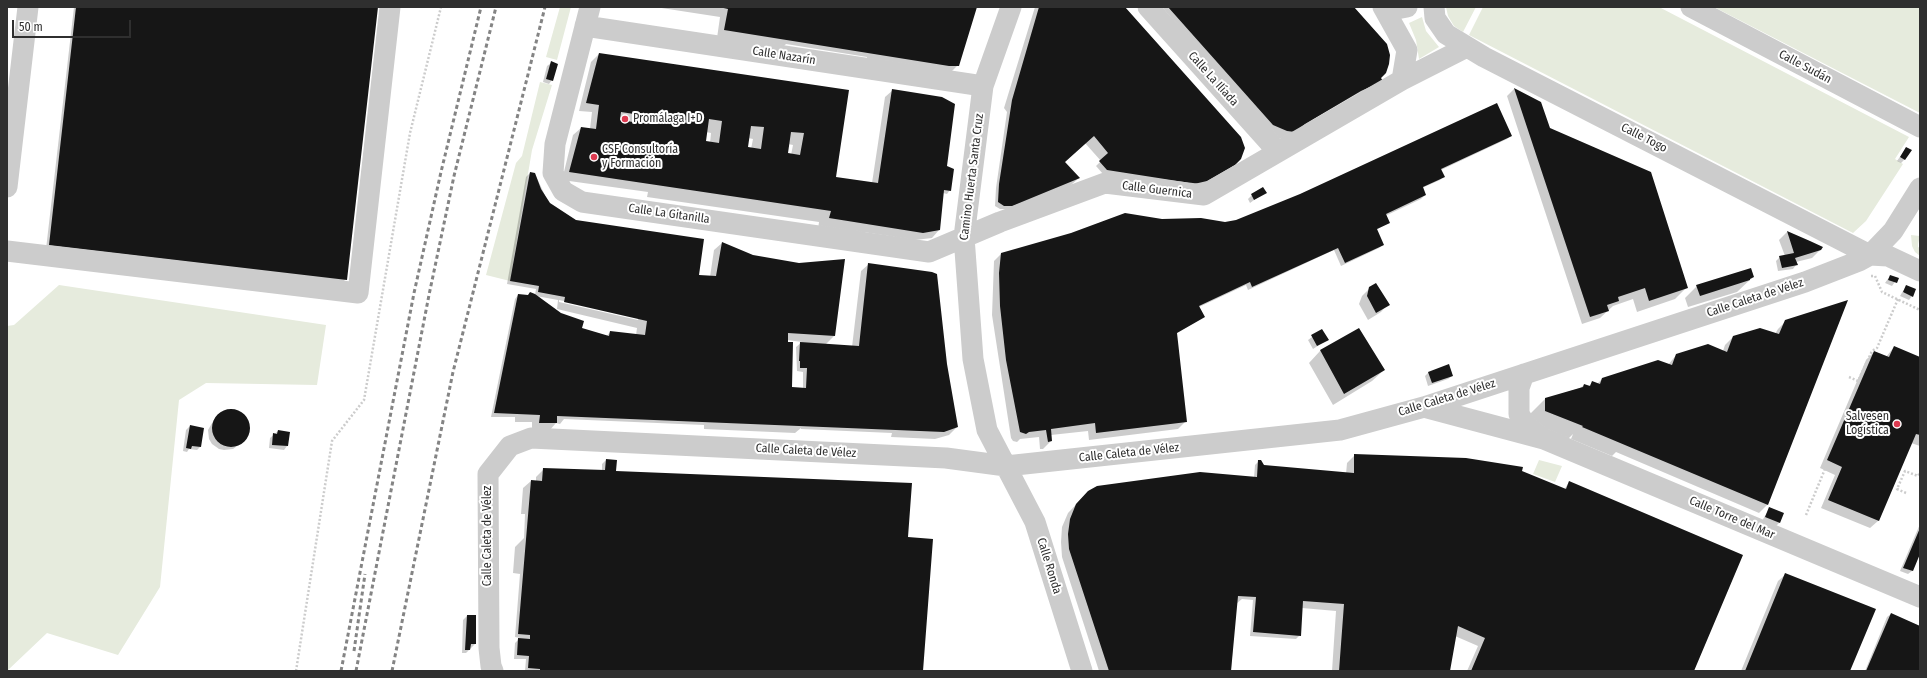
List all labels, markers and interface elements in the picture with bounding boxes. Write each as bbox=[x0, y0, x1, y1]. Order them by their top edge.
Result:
scale bar bbox=[14, 12, 133, 38]
text: 50 m bbox=[19, 20, 43, 34]
street label: Calle Nazarín bbox=[751, 44, 817, 68]
street label: Calle Sudán bbox=[1776, 47, 1834, 87]
street label: Calle La Ilíada bbox=[1185, 49, 1241, 109]
place label: Promálaga I+D bbox=[633, 112, 703, 126]
street label: Camino Huerta Santa Cruz bbox=[957, 113, 987, 241]
marker: Promálaga I+D bbox=[620, 114, 630, 124]
street label: Calle Togo bbox=[1619, 120, 1669, 156]
place label: CSF Consultoría y Formación bbox=[602, 143, 678, 171]
marker: CSF Consultoría y Formación bbox=[589, 152, 599, 162]
street label: Calle Guernica bbox=[1121, 179, 1193, 201]
street label: Calle La Gitanilla bbox=[627, 201, 711, 227]
street label: Calle Caleta de Vélez bbox=[1705, 276, 1805, 320]
street label: Calle Caleta de Vélez bbox=[1397, 376, 1497, 420]
place label: Salvesen Logística bbox=[1846, 410, 1889, 438]
marker: Salvesen Logística bbox=[1892, 419, 1902, 429]
street label: Calle Caleta de Vélez bbox=[755, 441, 857, 461]
street label: Calle Caleta de Vélez bbox=[1078, 441, 1180, 465]
street label: Calle Caleta de Vélez bbox=[481, 486, 495, 586]
street label: Calle Torre del Mar bbox=[1687, 493, 1777, 543]
street label: Calle Ronda bbox=[1034, 536, 1064, 596]

